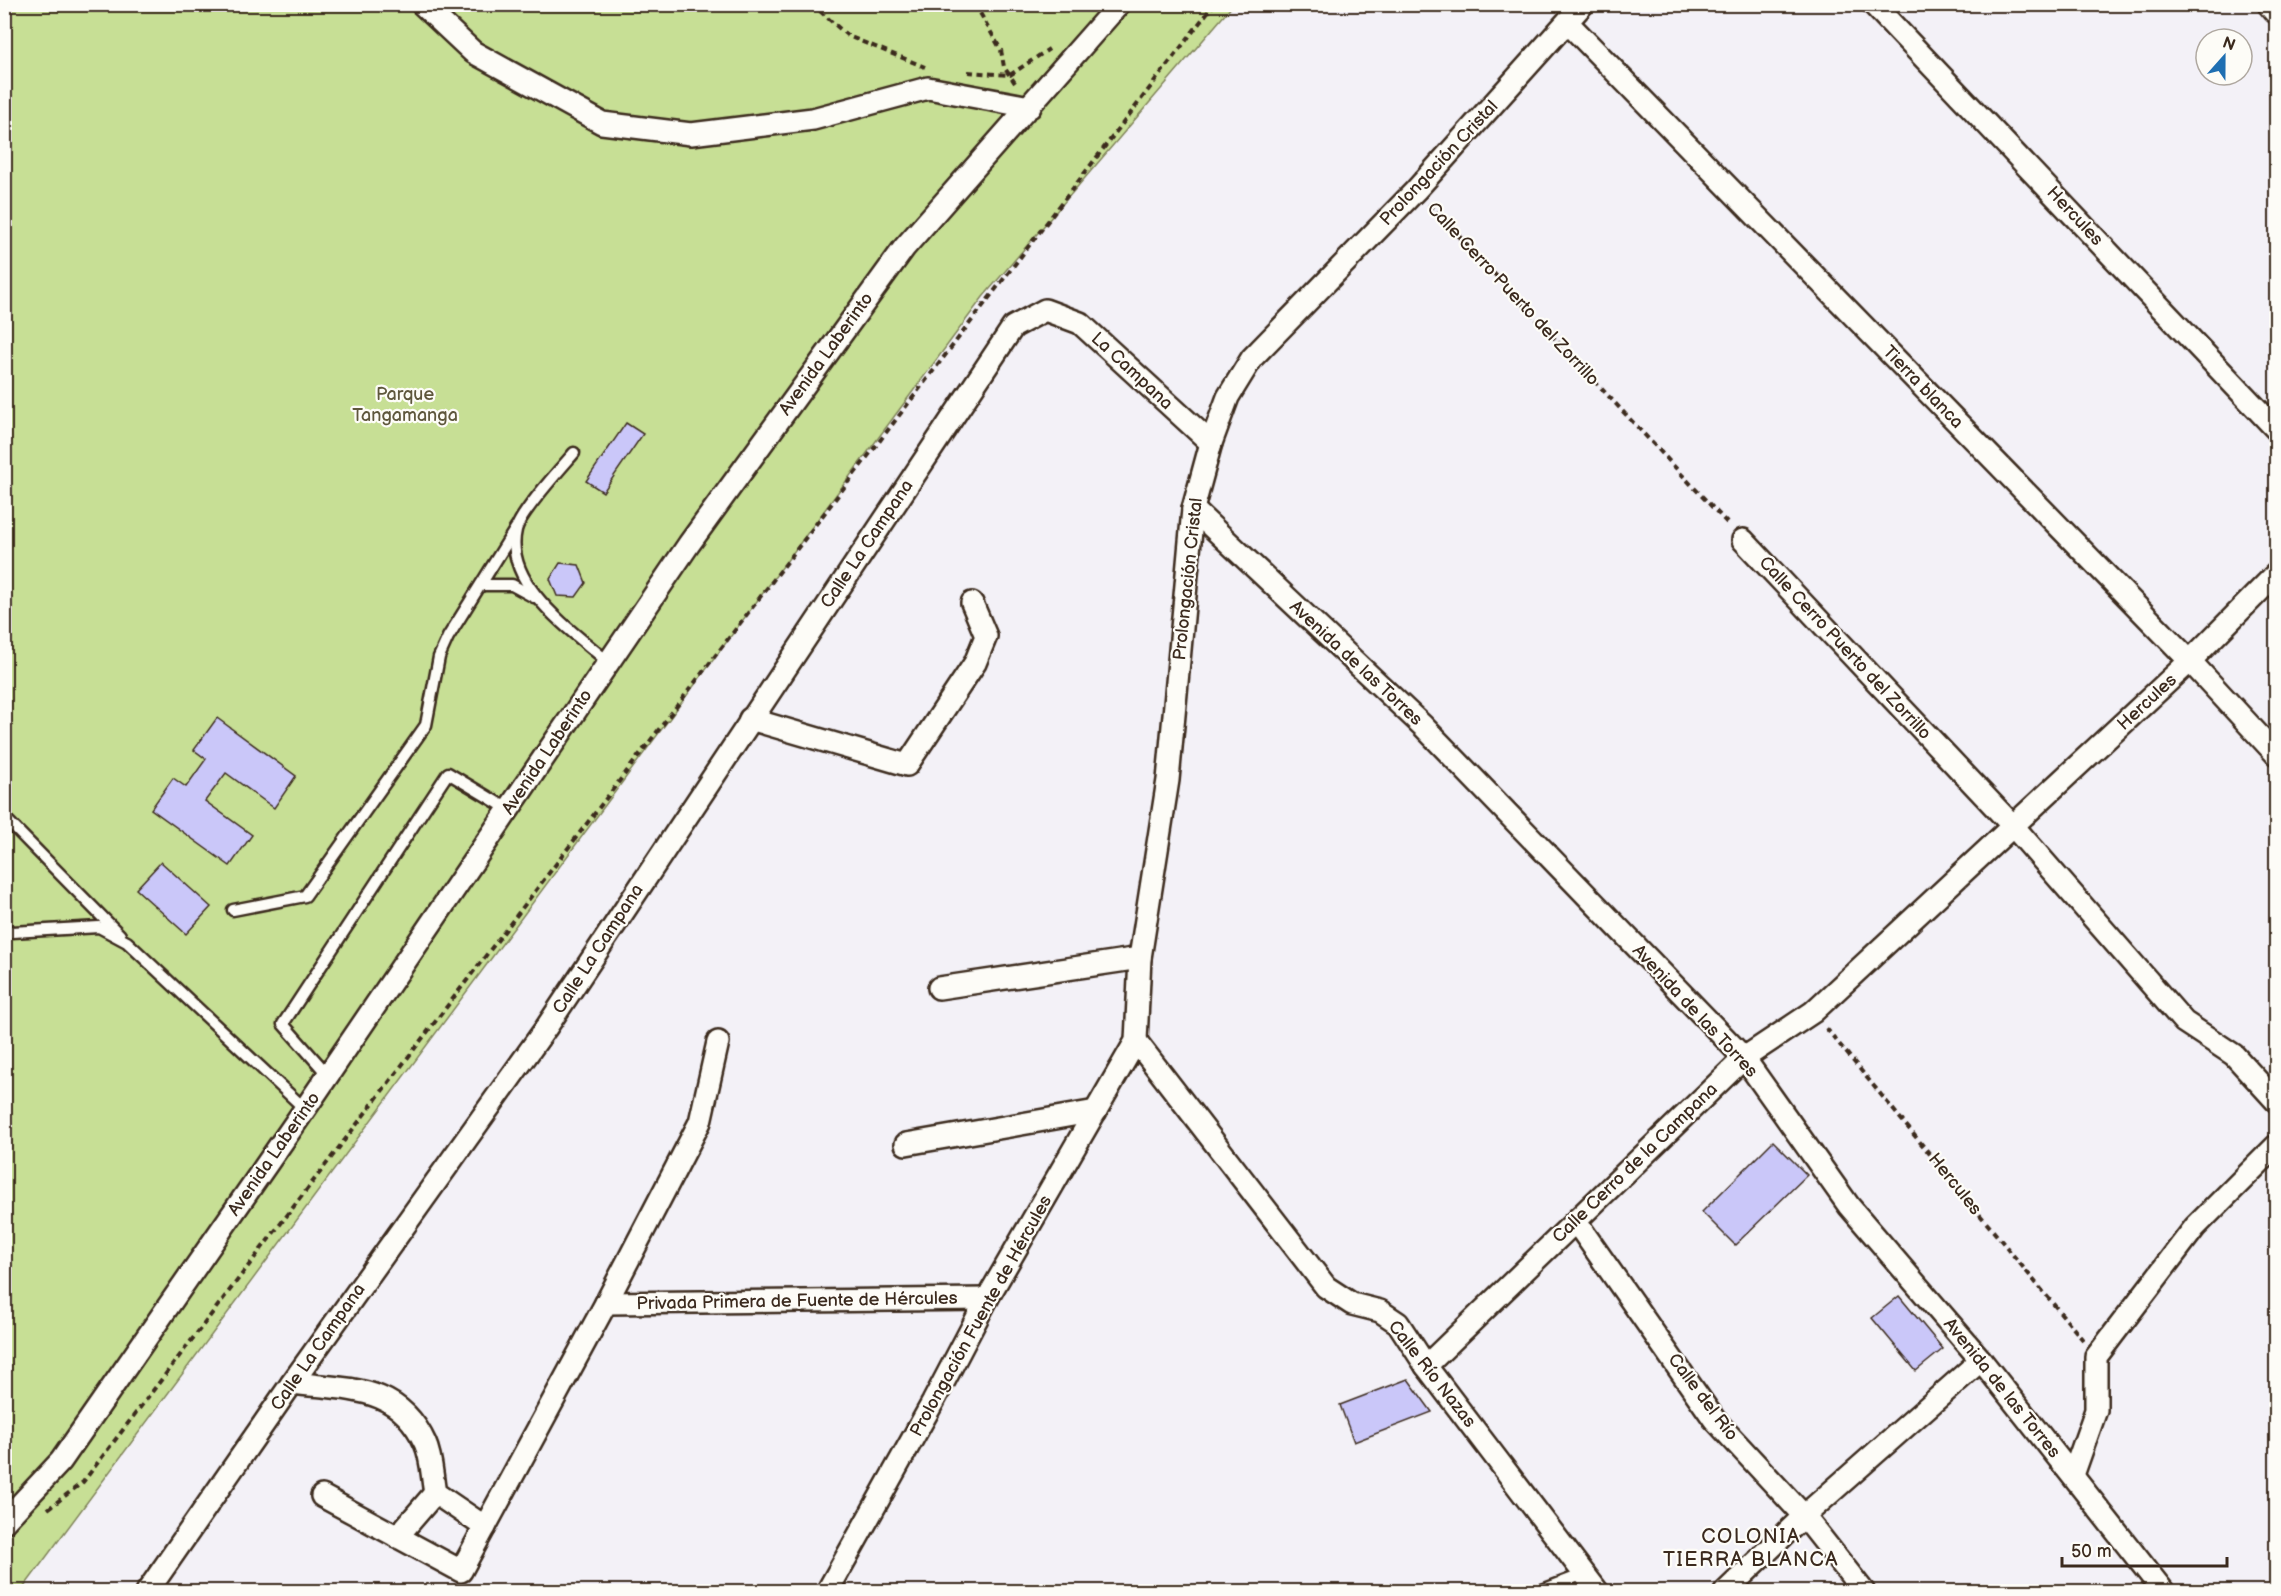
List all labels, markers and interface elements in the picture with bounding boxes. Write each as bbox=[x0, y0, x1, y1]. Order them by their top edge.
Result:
north arrow bbox=[2194, 27, 2254, 87]
text: N bbox=[2220, 33, 2238, 55]
street label: Prolongación Cristal bbox=[1376, 96, 1502, 230]
street label: Hercules bbox=[2042, 182, 2108, 250]
street label: Calle Cerro Puerto del Zorrillo bbox=[1423, 198, 1603, 390]
street label: Avenida Laberinto bbox=[775, 289, 877, 419]
street label: La Campana bbox=[1087, 328, 1177, 414]
street label: Tierra blanca bbox=[1878, 341, 1968, 433]
park label: Parque Tangamanga bbox=[352, 384, 458, 426]
street label: Calle La Campana bbox=[816, 476, 918, 612]
street label: Prolongación Cristal bbox=[1169, 497, 1207, 661]
street label: Calle Cerro Puerto del Zorrillo bbox=[1755, 552, 1935, 744]
street label: Avenida de las Torres bbox=[1285, 596, 1427, 730]
street label: Hercules bbox=[2113, 669, 2181, 735]
street label: Avenida Laberinto bbox=[497, 686, 597, 818]
street label: Calle La Campana bbox=[548, 880, 648, 1018]
street label: Avenida de las Torres bbox=[1628, 940, 1762, 1082]
street label: Calle Cerro de la Campana bbox=[1548, 1079, 1722, 1247]
street label: Avenida Laberinto bbox=[223, 1088, 325, 1220]
street label: Hercules bbox=[1924, 1149, 1986, 1219]
street label: Prolongación Fuente de Hércules bbox=[906, 1192, 1056, 1440]
street label: Calle La Campana bbox=[266, 1279, 370, 1415]
street label: Privada Primera de Fuente de Hércules bbox=[636, 1288, 958, 1314]
street label: Avenida de las Torres bbox=[1939, 1314, 2065, 1462]
street label: Calle Río Nazas bbox=[1384, 1316, 1480, 1432]
street label: Calle del Río bbox=[1663, 1349, 1743, 1445]
district label: COLONIA TIERRA BLANCA bbox=[1663, 1525, 1839, 1572]
scale bar bbox=[2062, 1530, 2227, 1568]
text: 50 m bbox=[2071, 1541, 2112, 1562]

